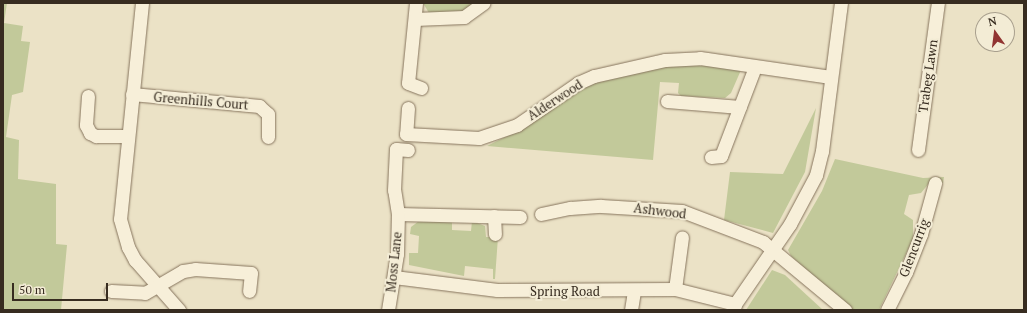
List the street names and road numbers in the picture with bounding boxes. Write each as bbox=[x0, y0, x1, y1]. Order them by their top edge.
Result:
street label: Trabeg Lawn bbox=[915, 38, 941, 114]
street label: Alderwood bbox=[525, 76, 585, 124]
street label: Greenhills Court bbox=[153, 89, 249, 113]
street label: Ashwood bbox=[633, 200, 687, 222]
street label: Glencurrig bbox=[896, 217, 932, 279]
street label: Moss Lane bbox=[383, 231, 405, 293]
street label: Spring Road bbox=[530, 283, 600, 299]

